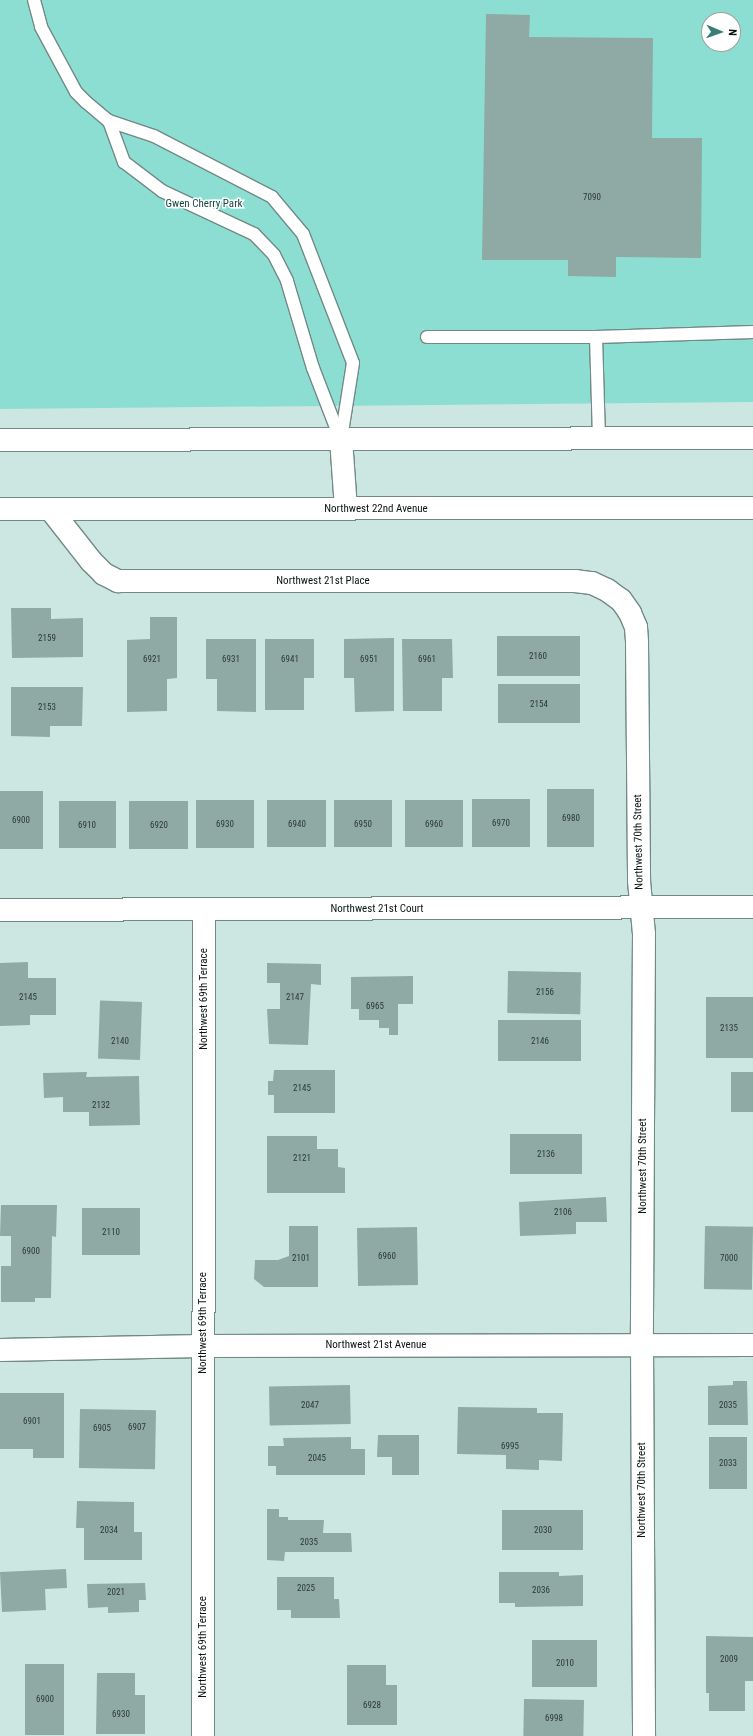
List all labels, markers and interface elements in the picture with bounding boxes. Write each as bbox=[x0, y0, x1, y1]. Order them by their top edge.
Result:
north arrow bbox=[701, 12, 741, 52]
text: N bbox=[726, 29, 739, 36]
house number: 7090 bbox=[583, 192, 601, 202]
park label: Gwen Cherry Park bbox=[166, 197, 242, 211]
street label: Northwest 22nd Avenue bbox=[324, 502, 428, 516]
street label: Northwest 21st Place bbox=[276, 574, 370, 588]
house number: 2159 bbox=[38, 633, 56, 643]
house number: 2160 bbox=[529, 651, 547, 661]
house number: 6921 bbox=[143, 654, 161, 664]
house number: 6931 bbox=[222, 654, 240, 664]
house number: 6941 bbox=[281, 654, 299, 664]
house number: 6951 bbox=[360, 654, 378, 664]
house number: 6961 bbox=[418, 654, 436, 664]
house number: 2154 bbox=[530, 699, 548, 709]
house number: 2153 bbox=[38, 702, 56, 712]
street label: Northwest 70th Street bbox=[632, 794, 646, 890]
house number: 6980 bbox=[562, 813, 580, 823]
house number: 6900 bbox=[12, 815, 30, 825]
house number: 6970 bbox=[492, 818, 510, 828]
house number: 6930 bbox=[216, 819, 234, 829]
house number: 6940 bbox=[288, 819, 306, 829]
house number: 6950 bbox=[354, 819, 372, 829]
house number: 6960 bbox=[425, 819, 443, 829]
house number: 6910 bbox=[78, 820, 96, 830]
house number: 6920 bbox=[150, 820, 168, 830]
street label: Northwest 21st Court bbox=[330, 902, 424, 916]
street label: Northwest 69th Terrace bbox=[197, 948, 211, 1050]
house number: 2156 bbox=[536, 987, 554, 997]
house number: 2145 bbox=[19, 992, 37, 1002]
house number: 2147 bbox=[286, 992, 304, 1002]
house number: 6965 bbox=[366, 1001, 384, 1011]
house number: 2135 bbox=[720, 1023, 738, 1033]
house number: 2140 bbox=[111, 1036, 129, 1046]
house number: 2146 bbox=[531, 1036, 549, 1046]
house number: 2145 bbox=[293, 1083, 311, 1093]
house number: 2132 bbox=[92, 1100, 110, 1110]
street label: Northwest 70th Street bbox=[636, 1118, 650, 1214]
house number: 2136 bbox=[537, 1149, 555, 1159]
house number: 2121 bbox=[293, 1153, 311, 1163]
house number: 2106 bbox=[554, 1207, 572, 1217]
house number: 2110 bbox=[102, 1227, 120, 1237]
house number: 6900 bbox=[22, 1246, 40, 1256]
house number: 6960 bbox=[378, 1251, 396, 1261]
house number: 2101 bbox=[292, 1253, 310, 1263]
house number: 7000 bbox=[720, 1253, 738, 1263]
street label: Northwest 69th Terrace bbox=[196, 1272, 210, 1374]
street label: Northwest 21st Avenue bbox=[326, 1338, 426, 1352]
house number: 2047 bbox=[301, 1400, 319, 1410]
house number: 2035 bbox=[719, 1400, 737, 1410]
house number: 6901 bbox=[23, 1416, 41, 1426]
house number: 6907 bbox=[128, 1422, 146, 1432]
house number: 6905 bbox=[93, 1423, 111, 1433]
house number: 6995 bbox=[501, 1441, 519, 1451]
street label: Northwest 70th Street bbox=[635, 1442, 649, 1538]
house number: 2045 bbox=[308, 1453, 326, 1463]
house number: 2033 bbox=[719, 1458, 737, 1468]
house number: 2034 bbox=[100, 1525, 118, 1535]
house number: 2030 bbox=[534, 1525, 552, 1535]
house number: 2035 bbox=[300, 1537, 318, 1547]
house number: 2025 bbox=[297, 1583, 315, 1593]
house number: 2036 bbox=[532, 1585, 550, 1595]
house number: 2021 bbox=[107, 1587, 125, 1597]
street label: Northwest 69th Terrace bbox=[196, 1596, 210, 1698]
house number: 2009 bbox=[720, 1654, 738, 1664]
house number: 2010 bbox=[556, 1658, 574, 1668]
house number: 6900 bbox=[36, 1694, 54, 1704]
house number: 6928 bbox=[363, 1700, 381, 1710]
house number: 6930 bbox=[112, 1709, 130, 1719]
house number: 6998 bbox=[545, 1713, 563, 1723]

